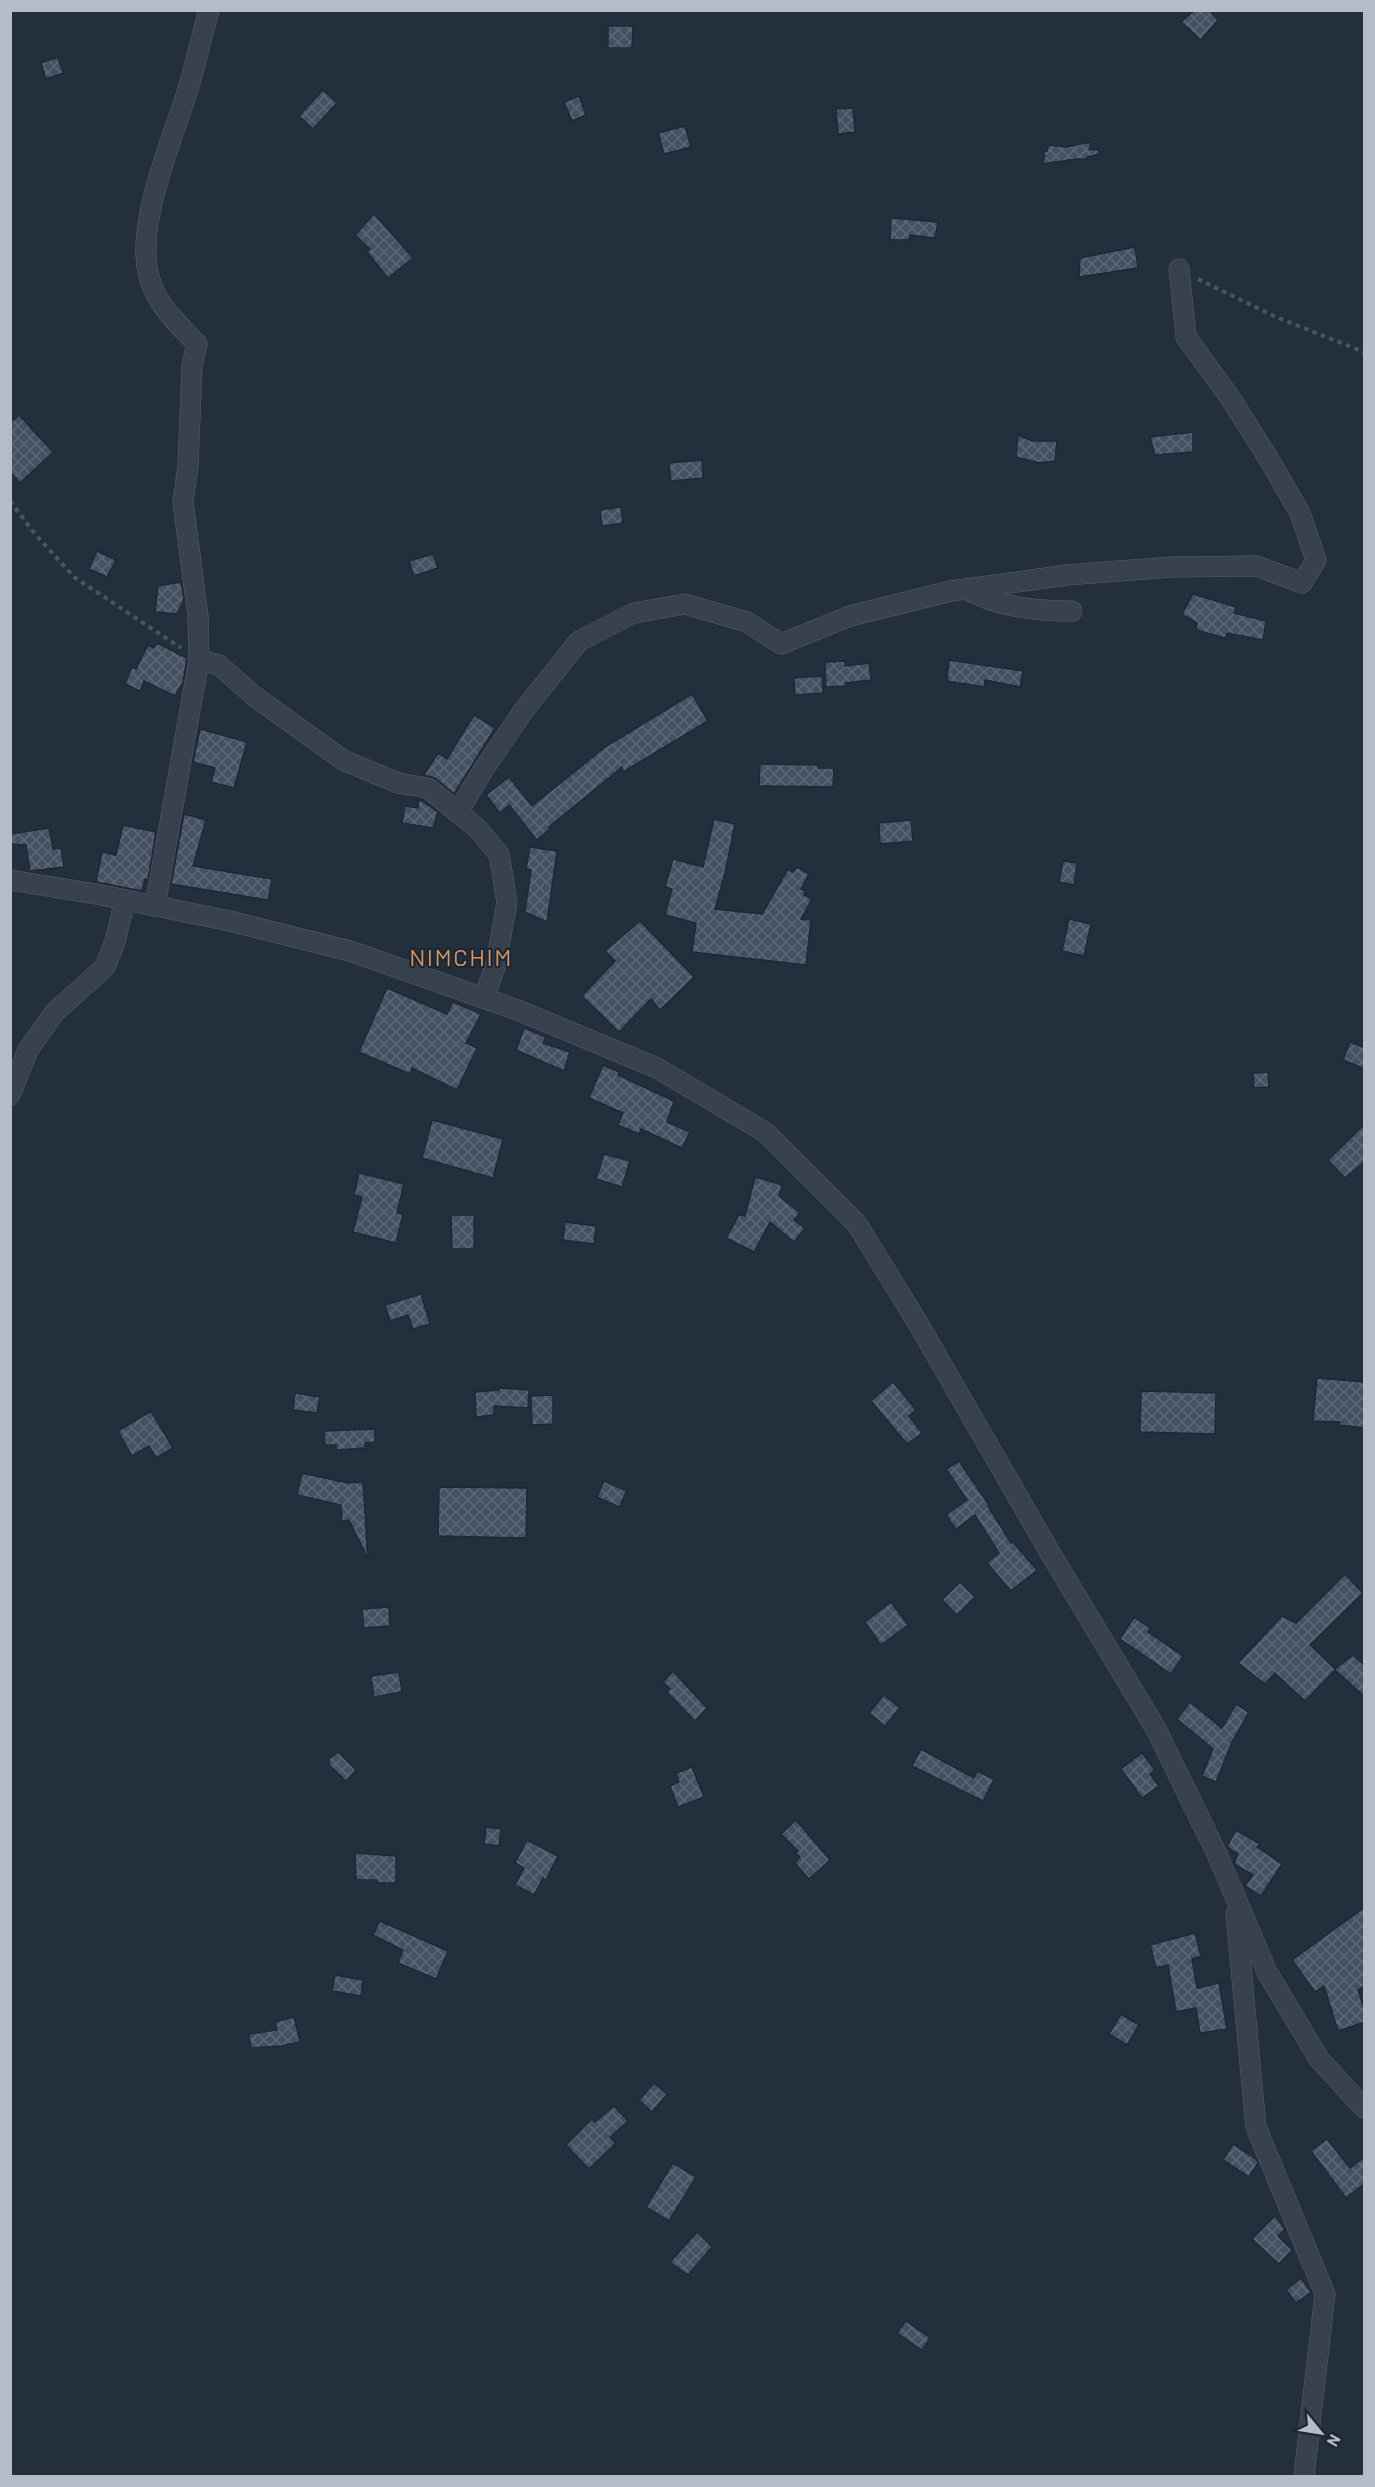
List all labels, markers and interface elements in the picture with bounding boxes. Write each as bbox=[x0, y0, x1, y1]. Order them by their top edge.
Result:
district label: NIMCHIM bbox=[409, 942, 513, 971]
north arrow bbox=[1291, 2403, 1351, 2463]
text: N bbox=[1324, 2431, 1345, 2450]

